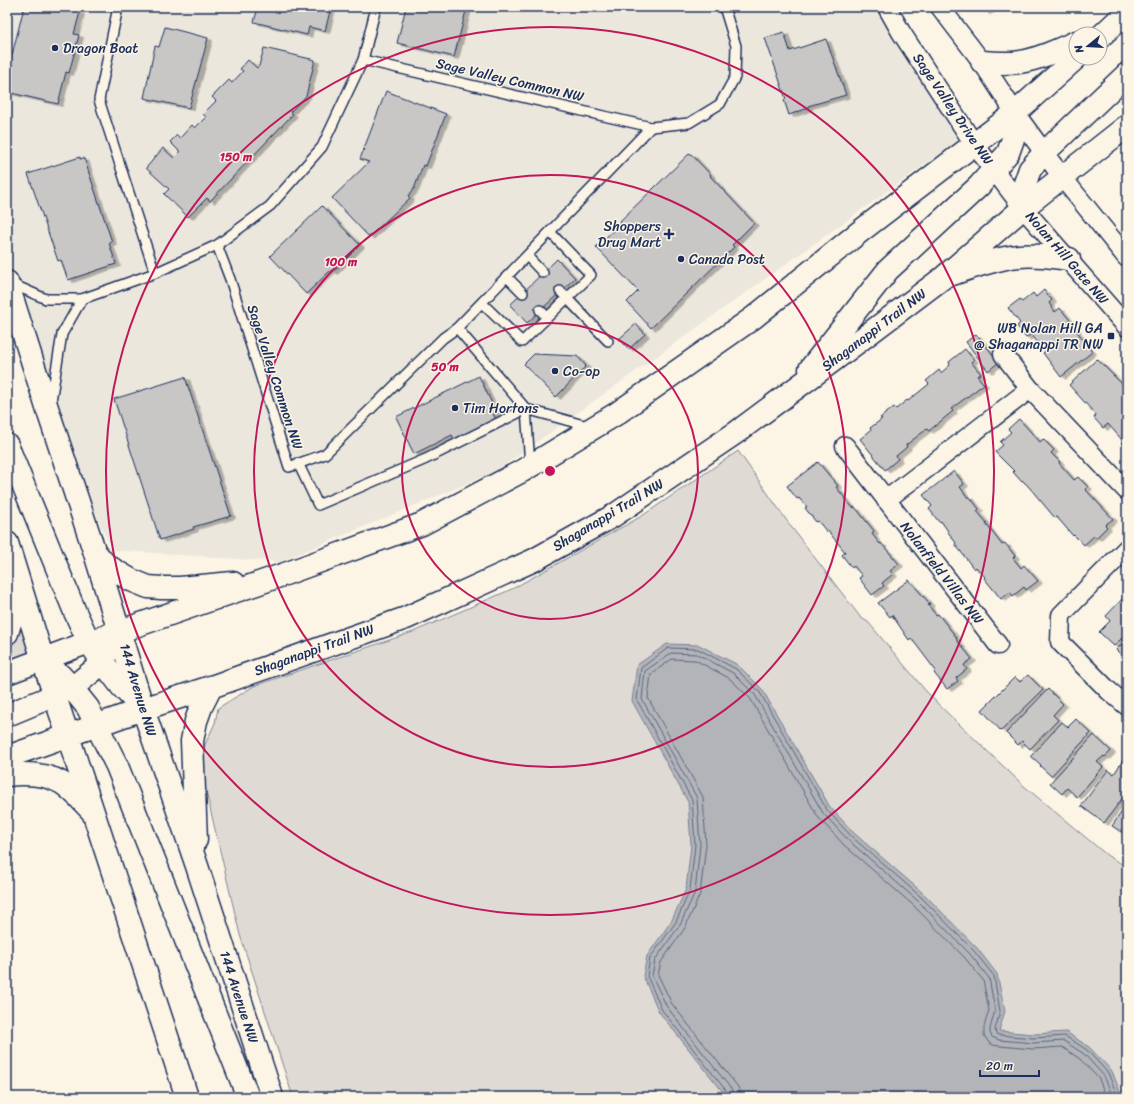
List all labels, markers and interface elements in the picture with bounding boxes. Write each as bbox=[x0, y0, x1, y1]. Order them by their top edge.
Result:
north arrow bbox=[1068, 26, 1108, 66]
place label: Dragon Boat bbox=[63, 36, 138, 61]
text: N bbox=[1069, 42, 1089, 56]
marker: Dragon Boat bbox=[50, 43, 60, 53]
street label: Sage Valley Drive NW bbox=[906, 48, 1000, 170]
street label: Sage Valley Common NW bbox=[433, 51, 587, 109]
text: 150 m bbox=[220, 146, 253, 168]
street label: Nolan Hill Gate NW bbox=[1019, 205, 1115, 311]
place label: Shoppers Drug Mart bbox=[598, 214, 662, 255]
marker: Shoppers Drug Mart bbox=[664, 229, 674, 239]
place label: Canada Post bbox=[689, 247, 765, 272]
text: 100 m bbox=[325, 251, 358, 273]
marker: Canada Post bbox=[676, 254, 686, 264]
street label: Shaganappi Trail NW bbox=[816, 282, 932, 378]
street label: Sage Valley Common NW bbox=[240, 301, 310, 453]
place label: WB Nolan Hill GA @ Shaganappi TR NW bbox=[974, 316, 1103, 357]
marker: WB Nolan Hill GA @ Shaganappi TR NW bbox=[1106, 331, 1116, 341]
text: 50 m bbox=[431, 356, 459, 378]
place label: Co-op bbox=[563, 359, 600, 384]
marker: Co-op bbox=[550, 366, 560, 376]
place label: Tim Hortons bbox=[463, 396, 539, 421]
marker: Tim Hortons bbox=[450, 403, 460, 413]
centre of rings bbox=[543, 464, 557, 478]
street label: Shaganappi Trail NW bbox=[547, 472, 669, 558]
street label: Nolanfield Villas NW bbox=[894, 516, 990, 630]
street label: Shaganappi Trail NW bbox=[250, 617, 378, 683]
street label: 144 Avenue NW bbox=[112, 640, 164, 740]
street label: 144 Avenue NW bbox=[212, 947, 266, 1047]
scale bar bbox=[980, 1052, 1039, 1078]
text: 20 m bbox=[986, 1055, 1013, 1077]

